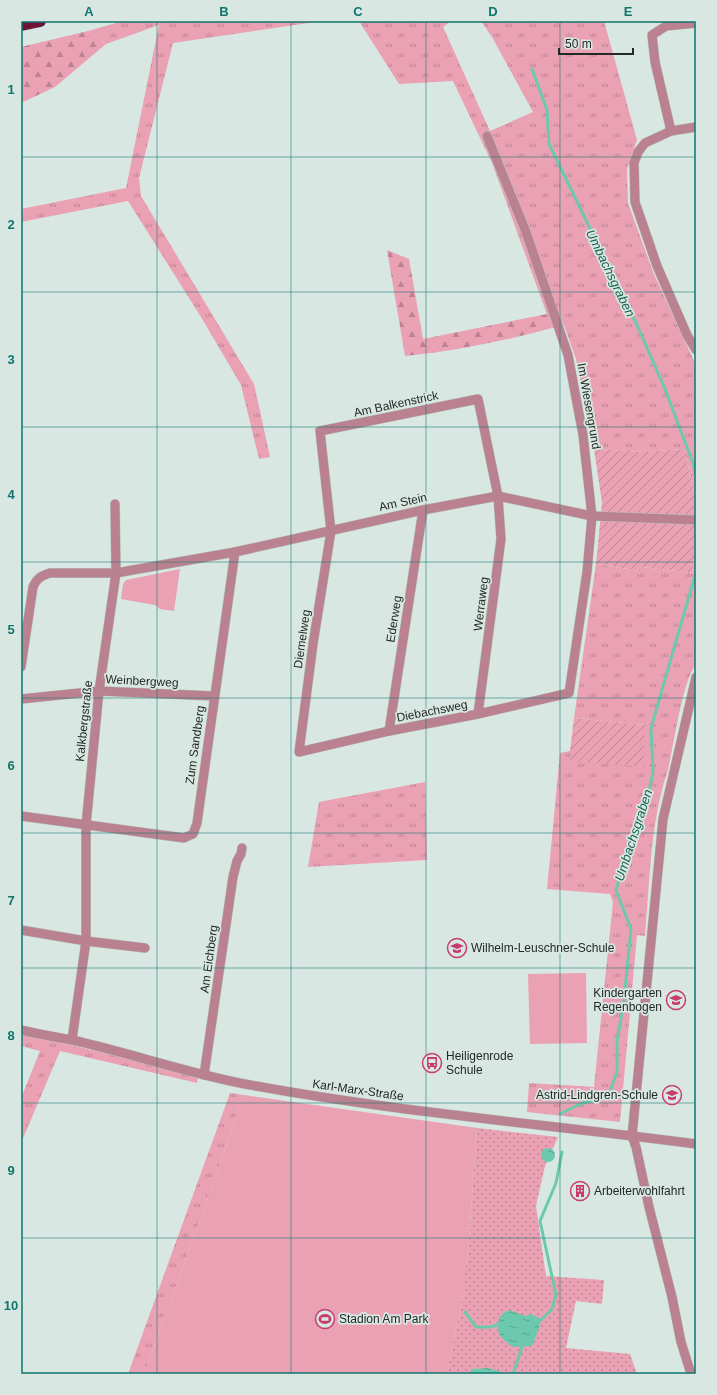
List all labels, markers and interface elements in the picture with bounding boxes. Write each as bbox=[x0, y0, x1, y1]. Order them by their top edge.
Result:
text: A bbox=[84, 4, 94, 19]
text: B bbox=[219, 4, 229, 19]
text: C bbox=[353, 4, 363, 19]
text: D bbox=[488, 4, 498, 19]
text: E bbox=[624, 4, 633, 19]
scale bar bbox=[559, 30, 633, 56]
text: 50 m bbox=[565, 37, 592, 51]
text: 1 bbox=[7, 82, 15, 97]
text: 2 bbox=[7, 217, 15, 232]
water label: Umbachsgraben bbox=[583, 227, 638, 319]
text: 3 bbox=[7, 352, 15, 367]
street label: Im Wiesengrund bbox=[575, 362, 603, 450]
street label: Am Balkenstrick bbox=[352, 388, 440, 420]
text: 4 bbox=[7, 487, 15, 502]
street label: Am Stein bbox=[378, 490, 428, 514]
street label: Werraweg bbox=[471, 576, 491, 632]
street label: Ederweg bbox=[383, 595, 405, 643]
street label: Diemelweg bbox=[291, 609, 313, 669]
text: 5 bbox=[7, 622, 15, 637]
street label: Weinbergweg bbox=[105, 672, 179, 690]
street label: Kalkbergstraße bbox=[73, 679, 95, 762]
street label: Diebachsweg bbox=[395, 697, 469, 725]
street label: Zum Sandberg bbox=[183, 705, 207, 785]
text: 6 bbox=[7, 758, 15, 773]
water label: Umbachsgraben bbox=[612, 787, 655, 883]
text: 7 bbox=[7, 893, 15, 908]
street label: Am Eichberg bbox=[197, 924, 221, 994]
school or university icon: Wilhelm-Leuschner-Schule bbox=[446, 937, 468, 959]
place label: Wilhelm-Leuschner-Schule bbox=[471, 941, 615, 955]
place label: Kindergarten Regenbogen bbox=[593, 986, 662, 1014]
school or university icon: Kindergarten Regenbogen bbox=[665, 989, 687, 1011]
text: 8 bbox=[7, 1028, 15, 1043]
place label: Heiligenrode Schule bbox=[446, 1049, 514, 1077]
bus stop icon: Heiligenrode Schule bbox=[421, 1052, 443, 1074]
street label: Karl-Marx-Straße bbox=[311, 1077, 405, 1103]
school or university icon: Astrid-Lindgren-Schule bbox=[661, 1084, 683, 1106]
place label: Astrid-Lindgren-Schule bbox=[536, 1088, 658, 1102]
text: 9 bbox=[7, 1163, 15, 1178]
building icon: Arbeiterwohlfahrt bbox=[569, 1180, 591, 1202]
place label: Arbeiterwohlfahrt bbox=[594, 1184, 685, 1198]
text: 10 bbox=[4, 1298, 18, 1313]
sports icon: Stadion Am Park bbox=[314, 1308, 336, 1330]
place label: Stadion Am Park bbox=[339, 1312, 429, 1326]

